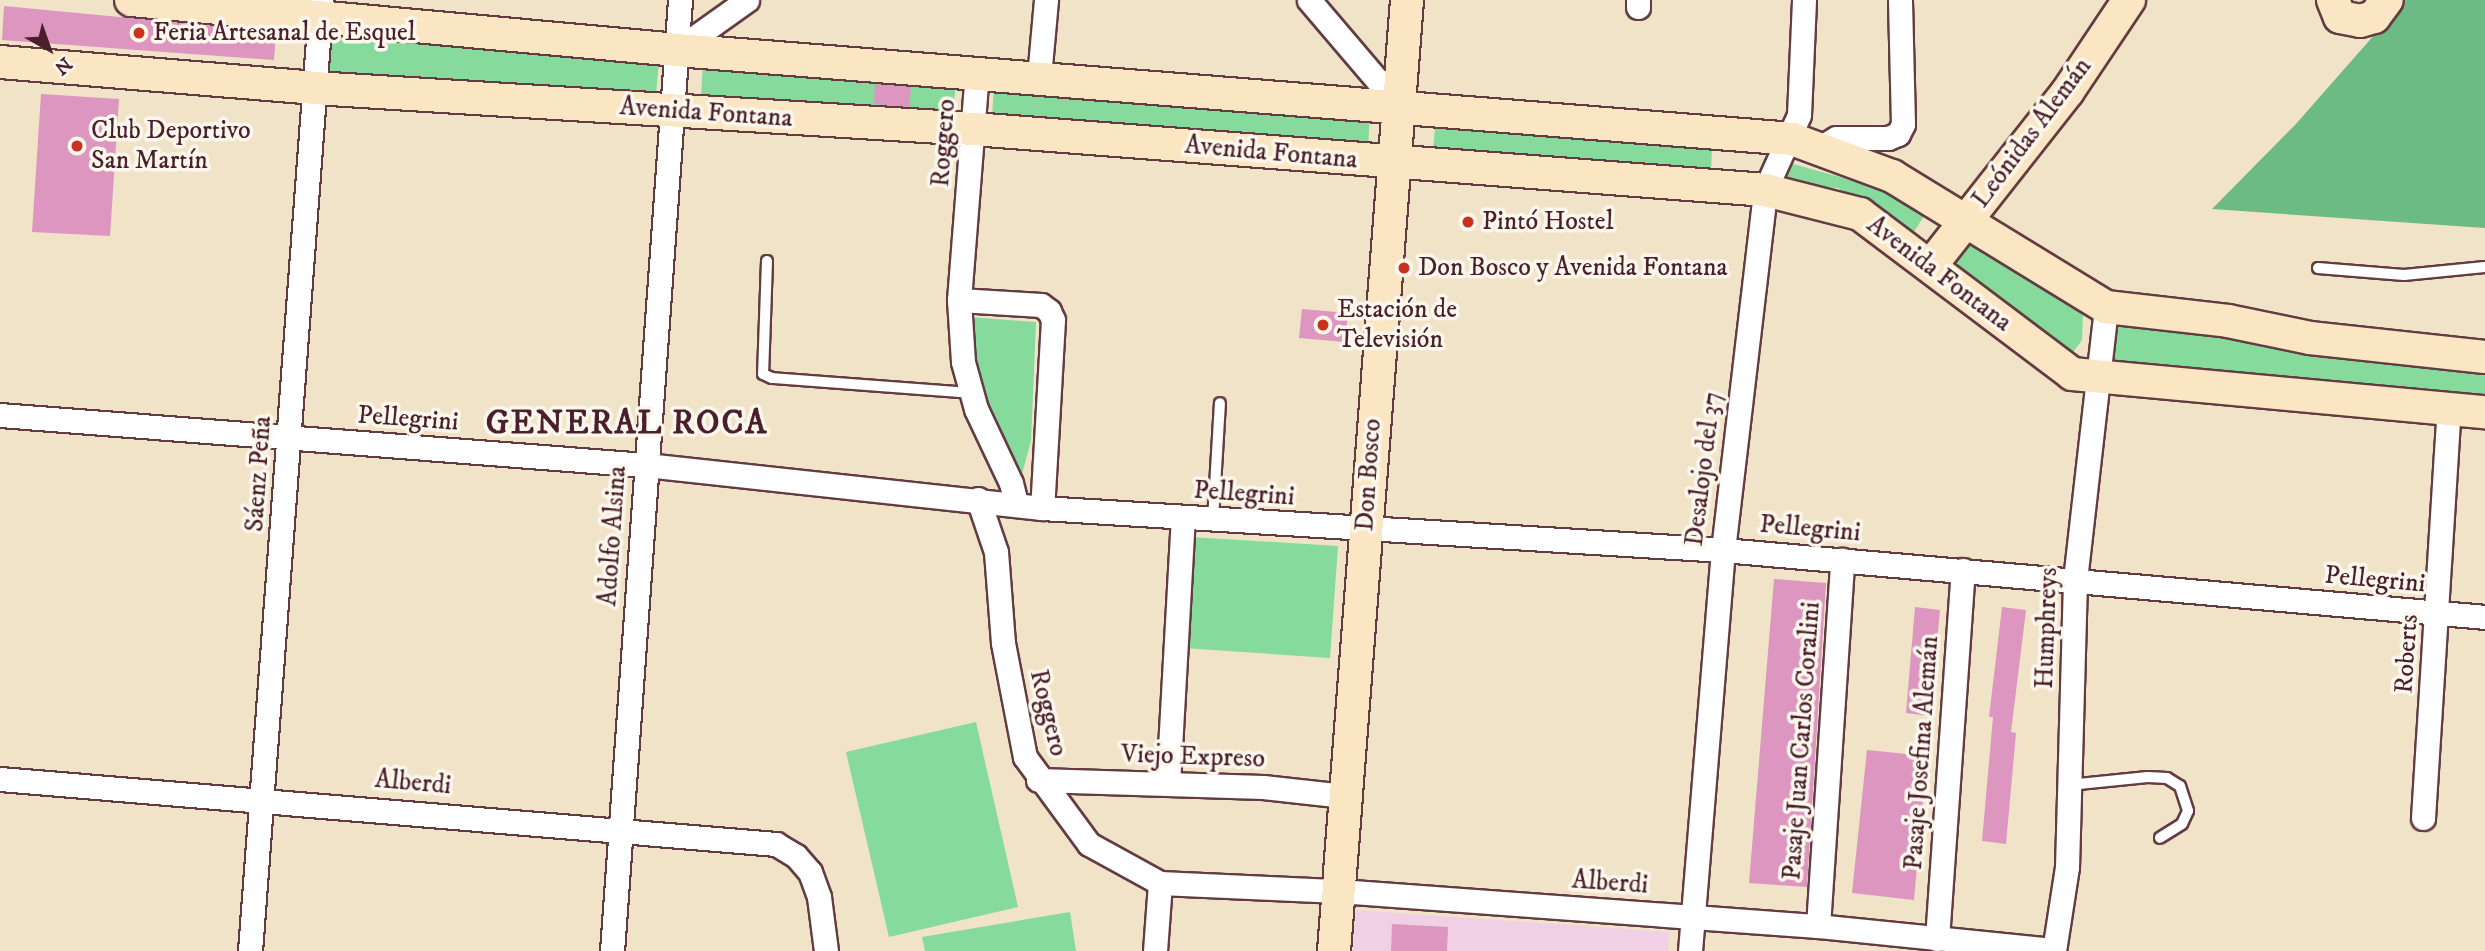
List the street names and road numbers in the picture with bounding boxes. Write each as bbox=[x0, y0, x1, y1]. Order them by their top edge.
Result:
street label: Leónidas Alemán bbox=[1965, 52, 2099, 214]
street label: Avenida Fontana bbox=[619, 91, 793, 135]
street label: Roggero bbox=[925, 98, 963, 188]
street label: Avenida Fontana bbox=[1183, 130, 1359, 176]
street label: Avenida Fontana bbox=[1860, 209, 2018, 339]
street label: Desalojo del 37 bbox=[1679, 390, 1729, 548]
street label: Pellegrini bbox=[356, 400, 460, 438]
street label: Sáenz Peña bbox=[239, 415, 279, 533]
street label: Don Bosco bbox=[1350, 418, 1388, 532]
street label: Adolfo Alsina bbox=[593, 465, 633, 607]
street label: Pellegrini bbox=[1192, 475, 1296, 513]
street label: Pellegrini bbox=[1758, 509, 1862, 549]
street label: Pellegrini bbox=[2323, 560, 2427, 600]
street label: Humphreys bbox=[2029, 567, 2065, 689]
street label: Pasaje Juan Carlos Coralini bbox=[1777, 601, 1827, 881]
street label: Roberts bbox=[2389, 613, 2425, 695]
street label: Pasaje Josefina Alemán bbox=[1898, 635, 1946, 871]
street label: Roggero bbox=[1022, 666, 1074, 760]
street label: Viejo Expreso bbox=[1120, 739, 1266, 775]
street label: Alberdi bbox=[374, 764, 452, 802]
street label: Alberdi bbox=[1571, 865, 1649, 901]

